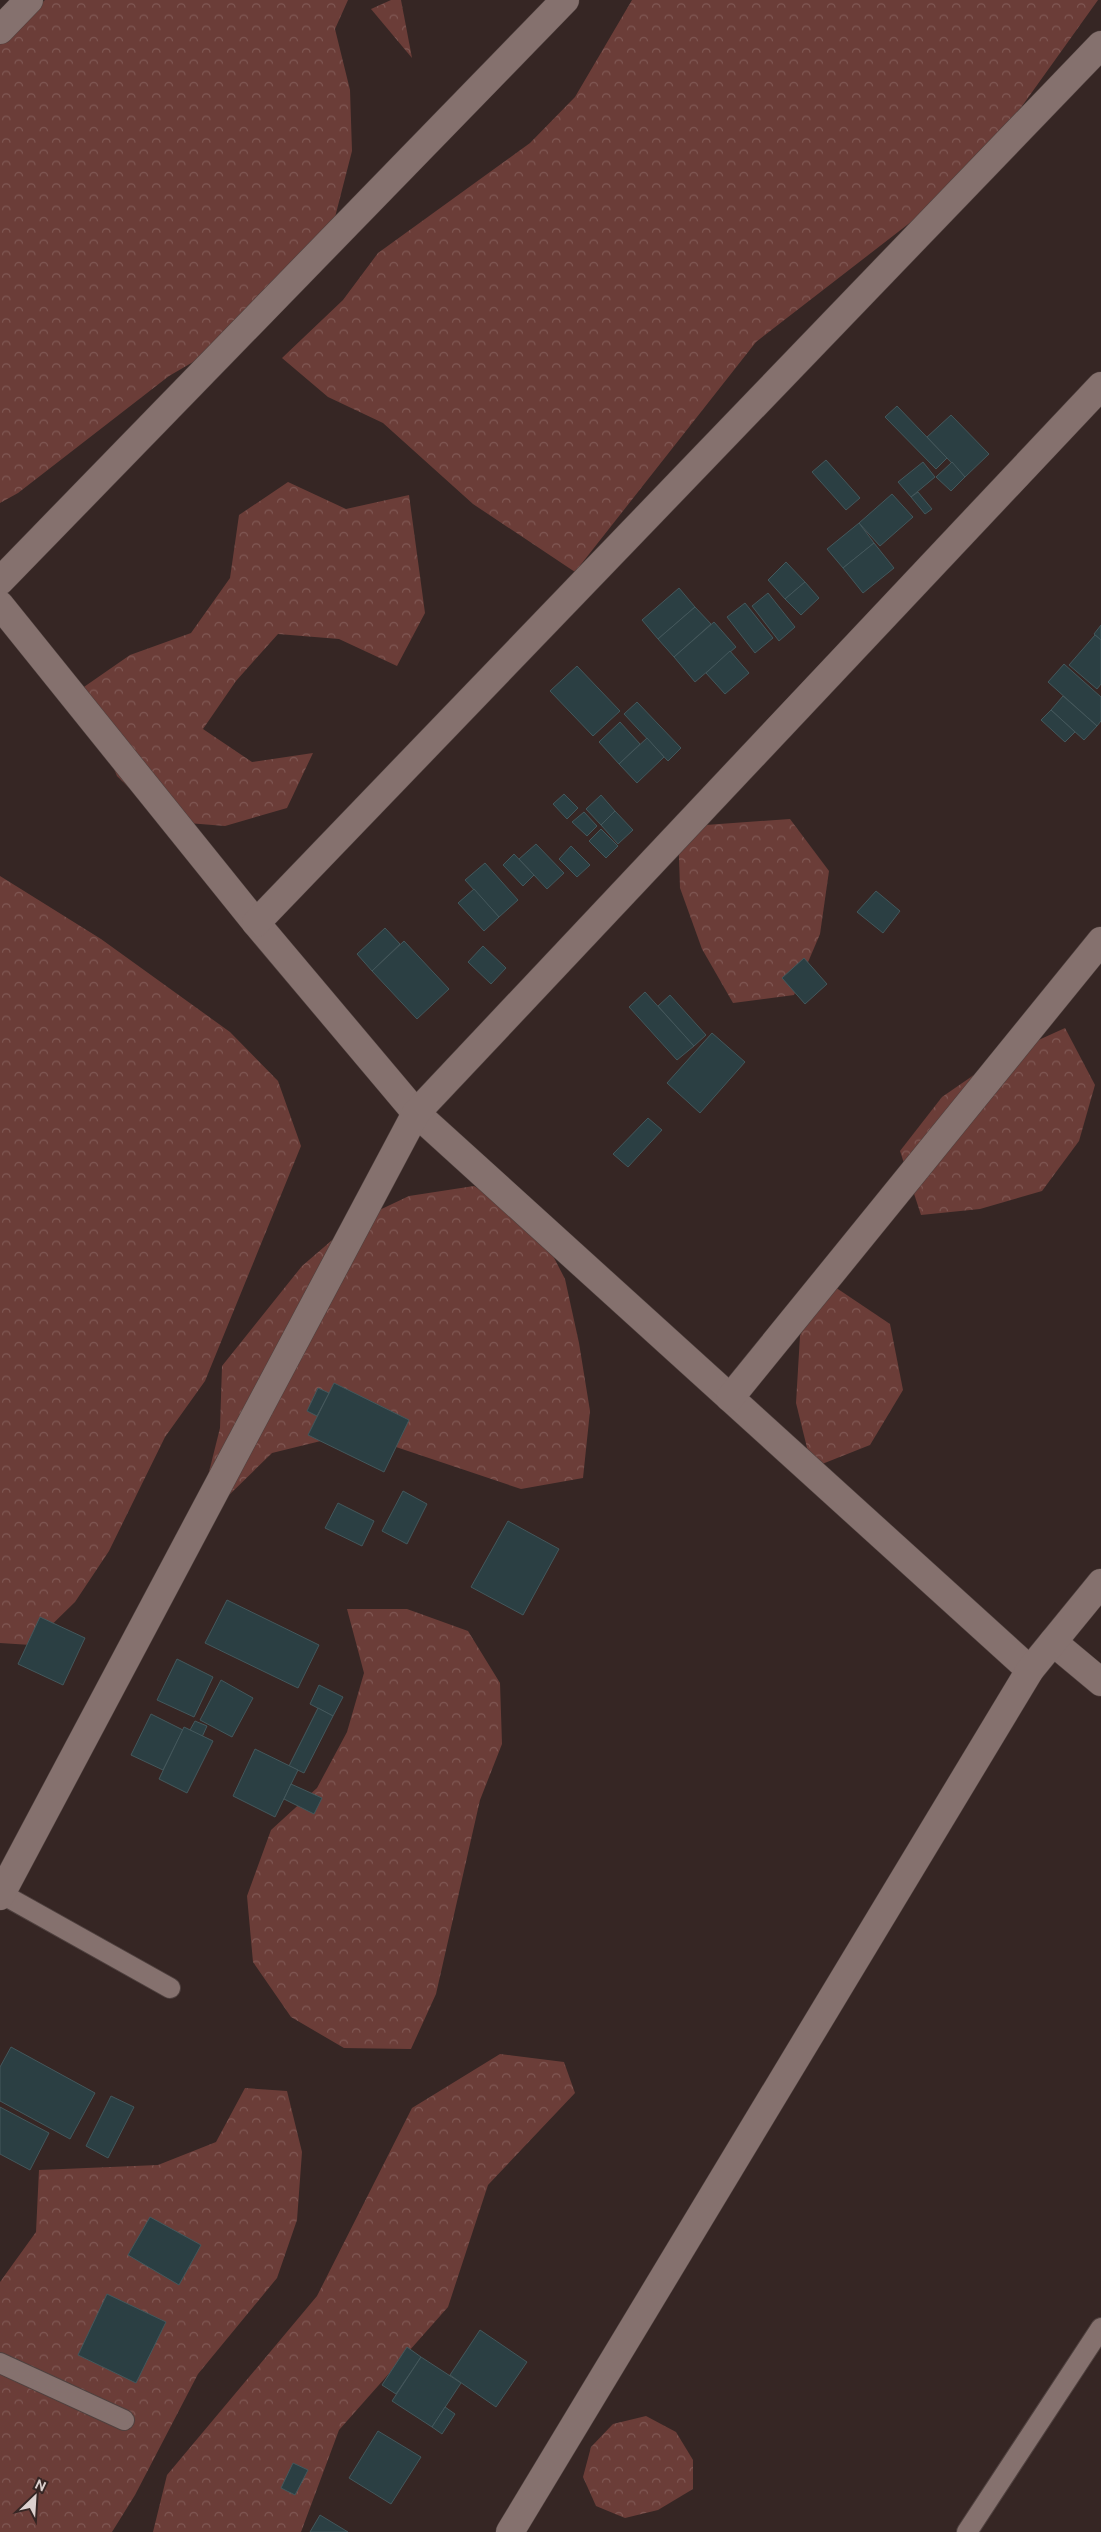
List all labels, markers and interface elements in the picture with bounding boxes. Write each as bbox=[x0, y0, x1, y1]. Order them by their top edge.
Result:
north arrow bbox=[10, 2472, 60, 2522]
text: N bbox=[32, 2476, 49, 2495]

